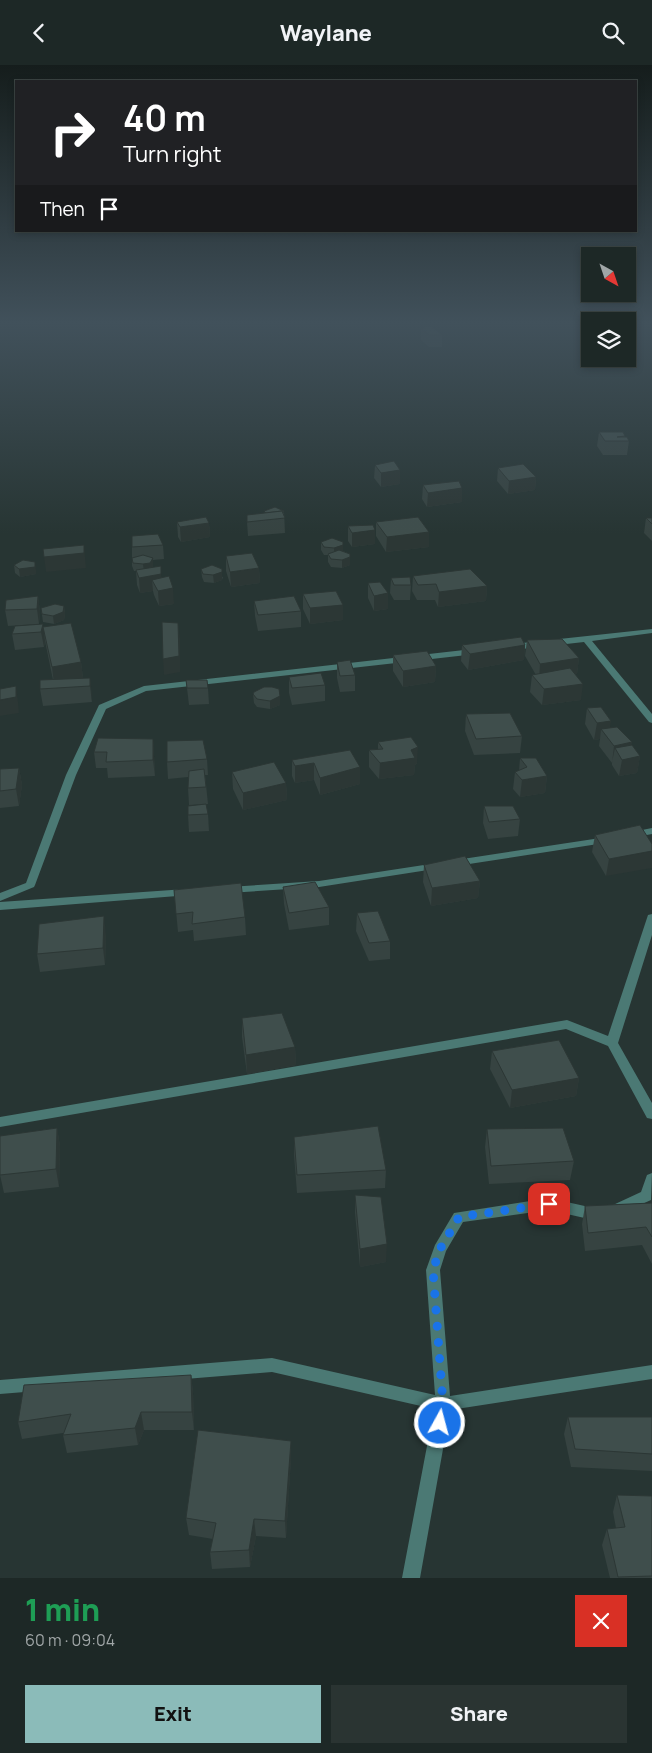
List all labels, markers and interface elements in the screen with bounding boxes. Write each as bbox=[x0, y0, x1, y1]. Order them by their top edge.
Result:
text: Waylane bbox=[280, 18, 372, 48]
icon: back bbox=[25, 19, 53, 47]
icon: search bbox=[599, 19, 627, 47]
text: 40 m bbox=[123, 94, 206, 142]
icon: right bbox=[40, 100, 105, 165]
text: Turn right bbox=[123, 139, 221, 169]
icon: arrive bbox=[95, 195, 123, 223]
text: Then bbox=[40, 196, 85, 222]
north arrow bbox=[581, 247, 636, 303]
map controls bbox=[581, 247, 636, 367]
button: layers bbox=[581, 312, 636, 367]
pin bbox=[528, 1183, 570, 1225]
icon: arrive bbox=[535, 1190, 563, 1218]
position arrow bbox=[413, 1396, 465, 1448]
text: 1 min bbox=[25, 1589, 100, 1630]
button: close bbox=[575, 1595, 627, 1647]
text: 60 m · 09:04 bbox=[25, 1629, 115, 1651]
button: Exit bbox=[25, 1685, 321, 1743]
button: Share bbox=[331, 1685, 627, 1743]

